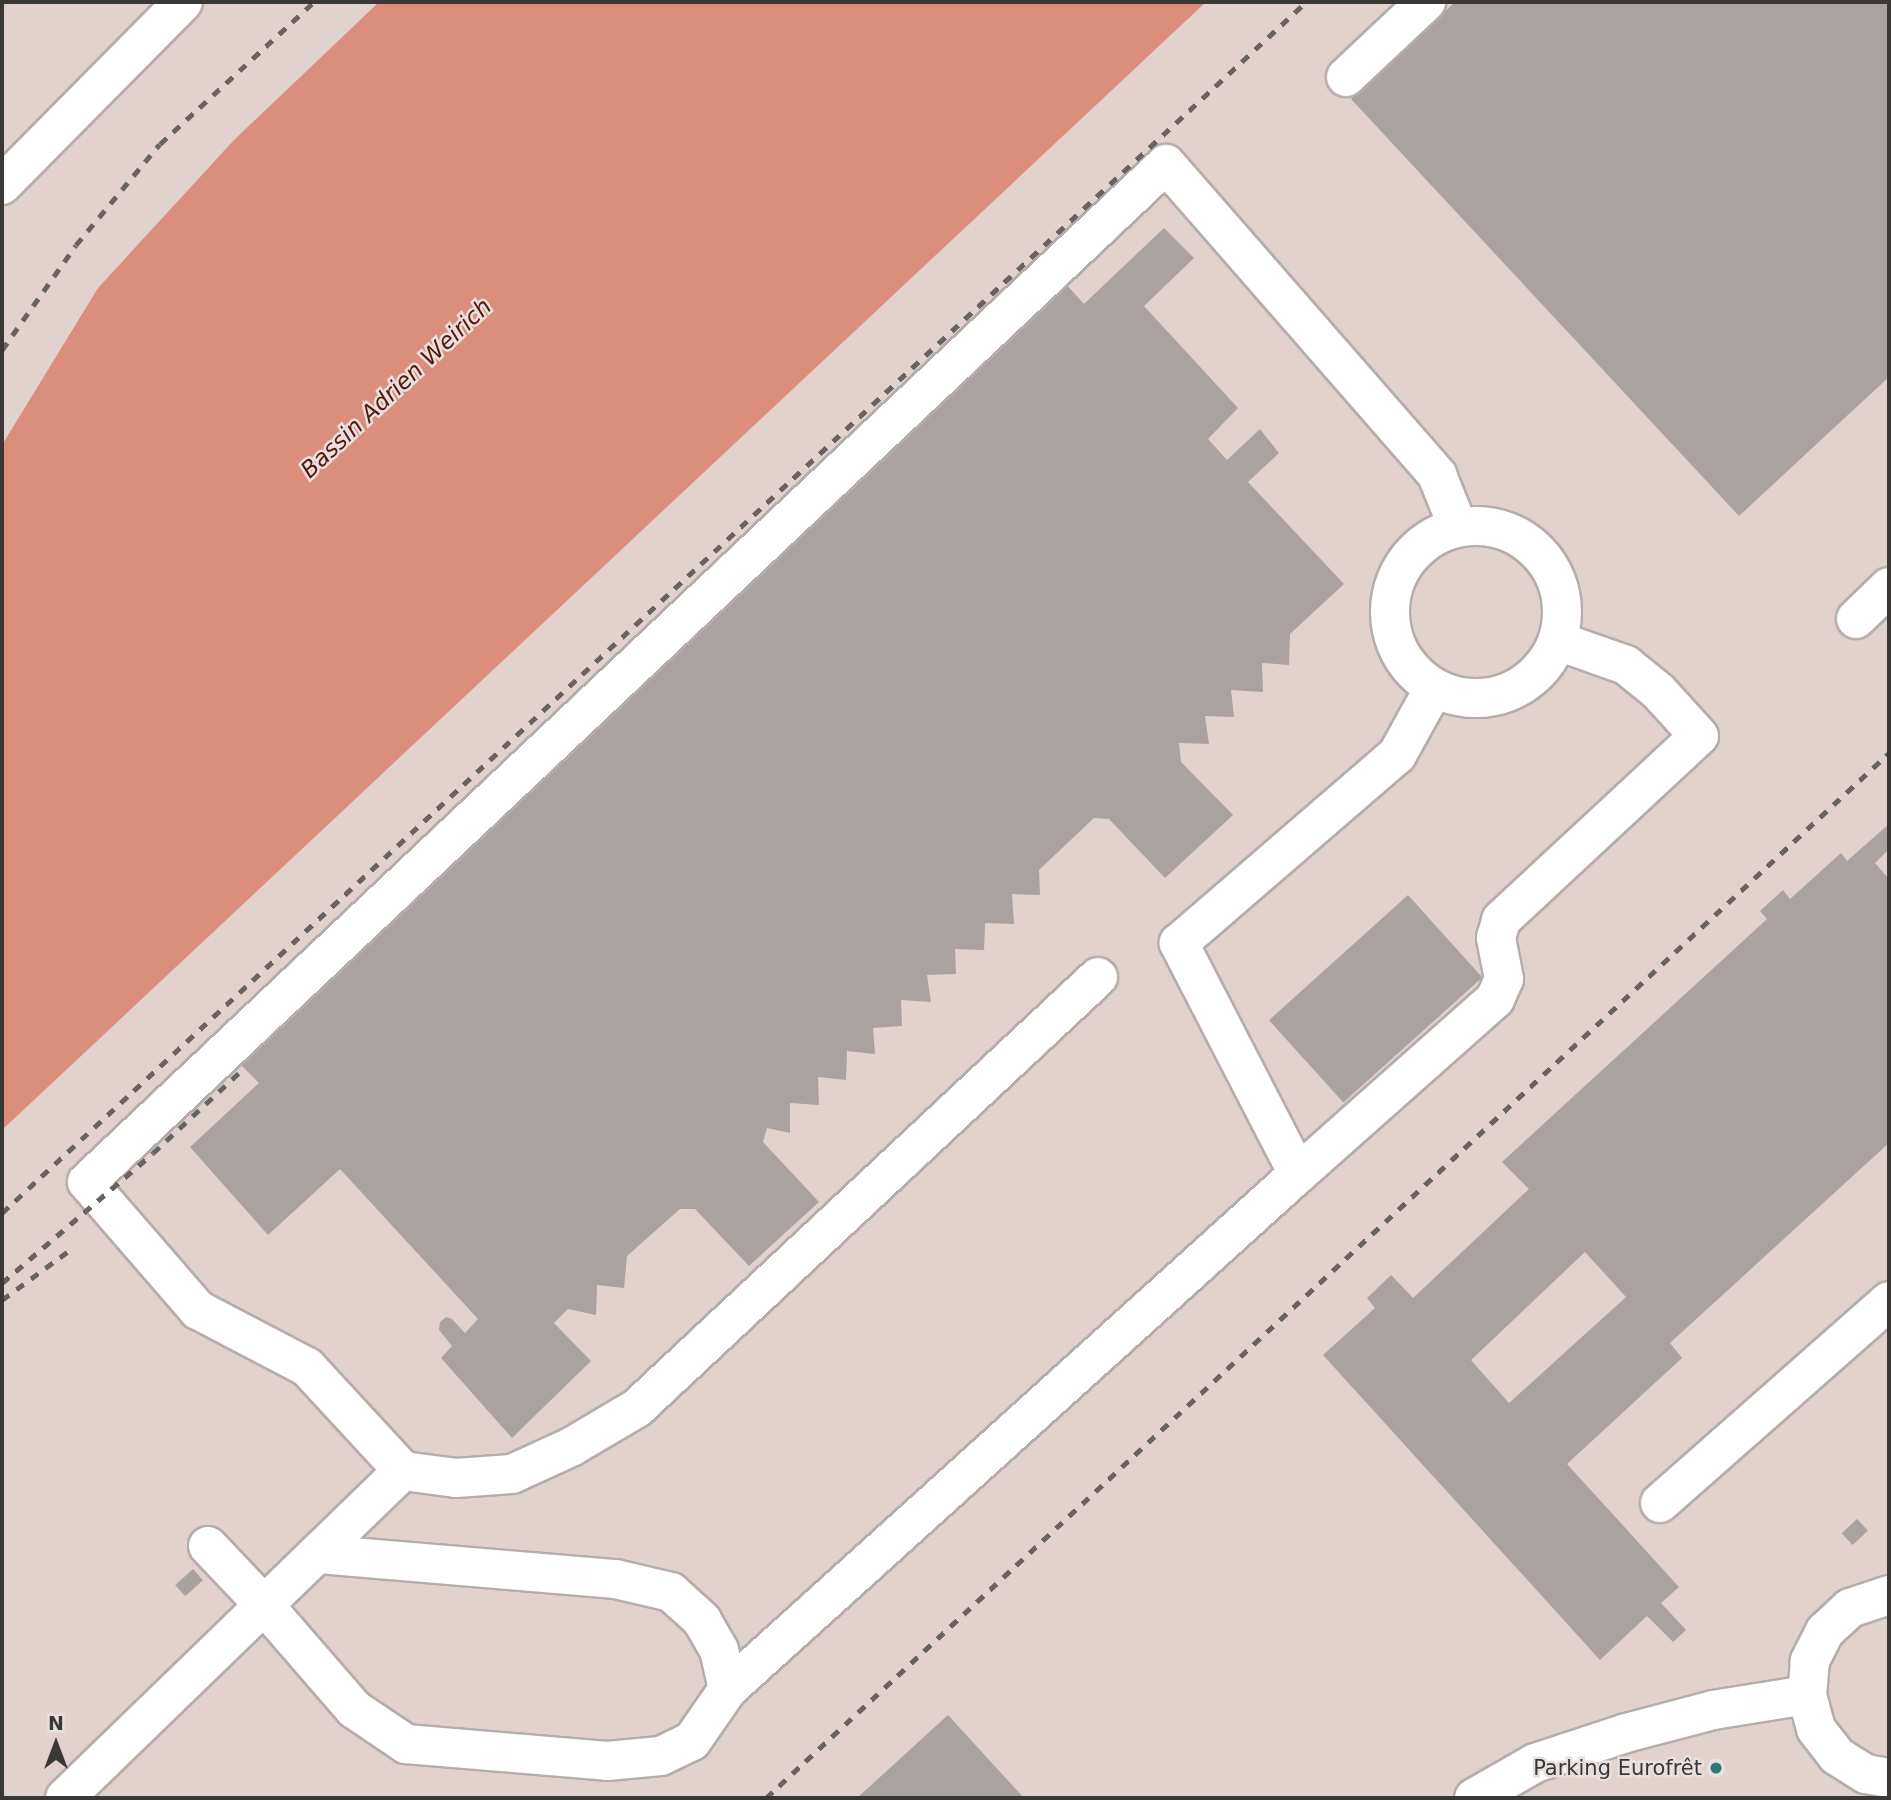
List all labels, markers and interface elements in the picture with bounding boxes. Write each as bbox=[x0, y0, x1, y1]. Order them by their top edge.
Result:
water label: Bassin Adrien Weirich bbox=[295, 292, 497, 484]
north arrow bbox=[21, 1709, 91, 1779]
text: N bbox=[48, 1712, 64, 1734]
place label: Parking Eurofrêt bbox=[1533, 1755, 1702, 1781]
marker: Parking Eurofrêt bbox=[1708, 1760, 1724, 1776]

